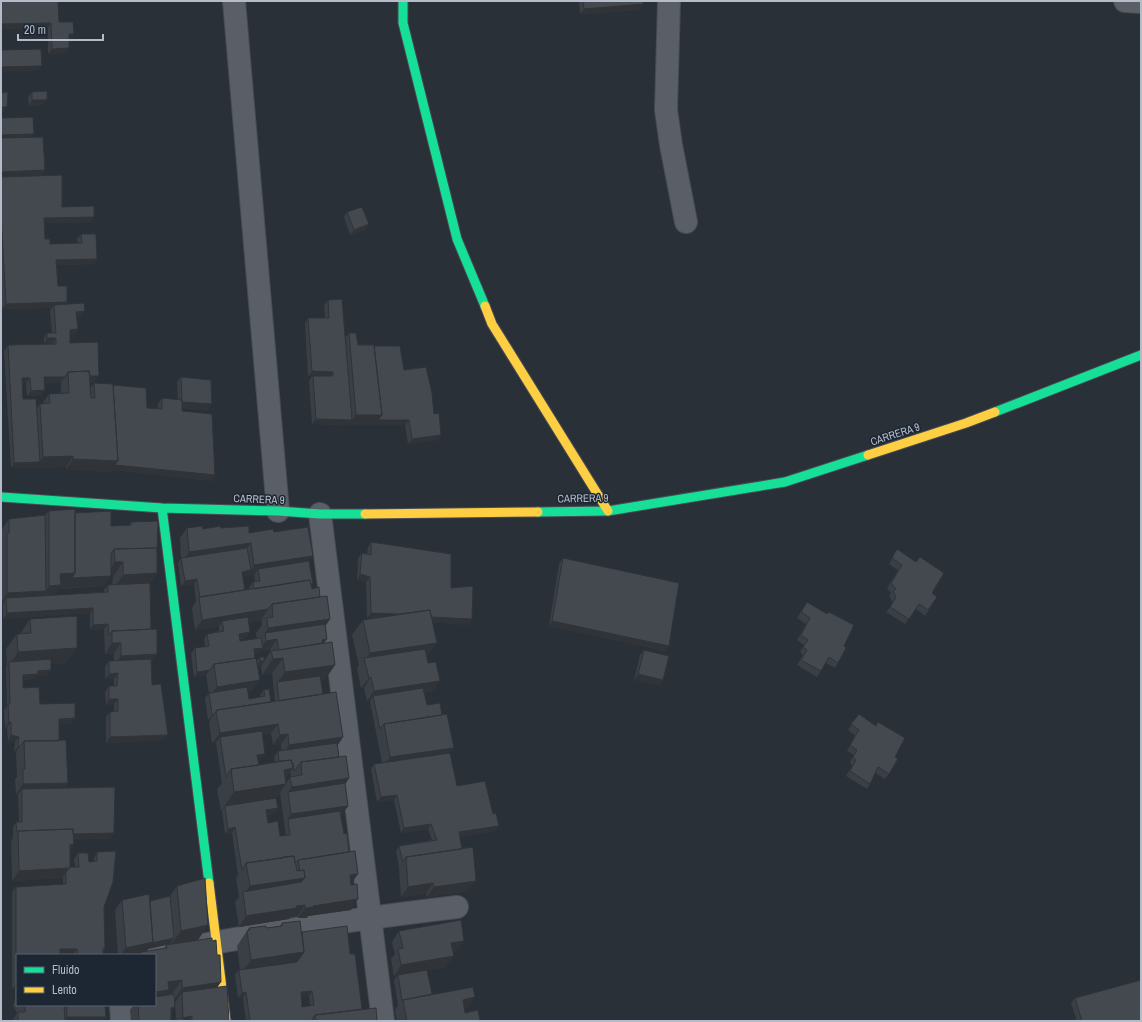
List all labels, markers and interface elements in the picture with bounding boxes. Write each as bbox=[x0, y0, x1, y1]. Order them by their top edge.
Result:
scale bar bbox=[18, 16, 103, 42]
text: 20 m bbox=[24, 22, 46, 38]
street label: CARRERA 9 bbox=[869, 419, 921, 449]
street label: CARRERA 9 bbox=[233, 491, 285, 507]
street label: CARRERA 9 bbox=[557, 491, 609, 505]
legend bbox=[16, 954, 156, 1006]
text: Fluido bbox=[52, 962, 79, 978]
text: Lento bbox=[52, 982, 77, 998]

